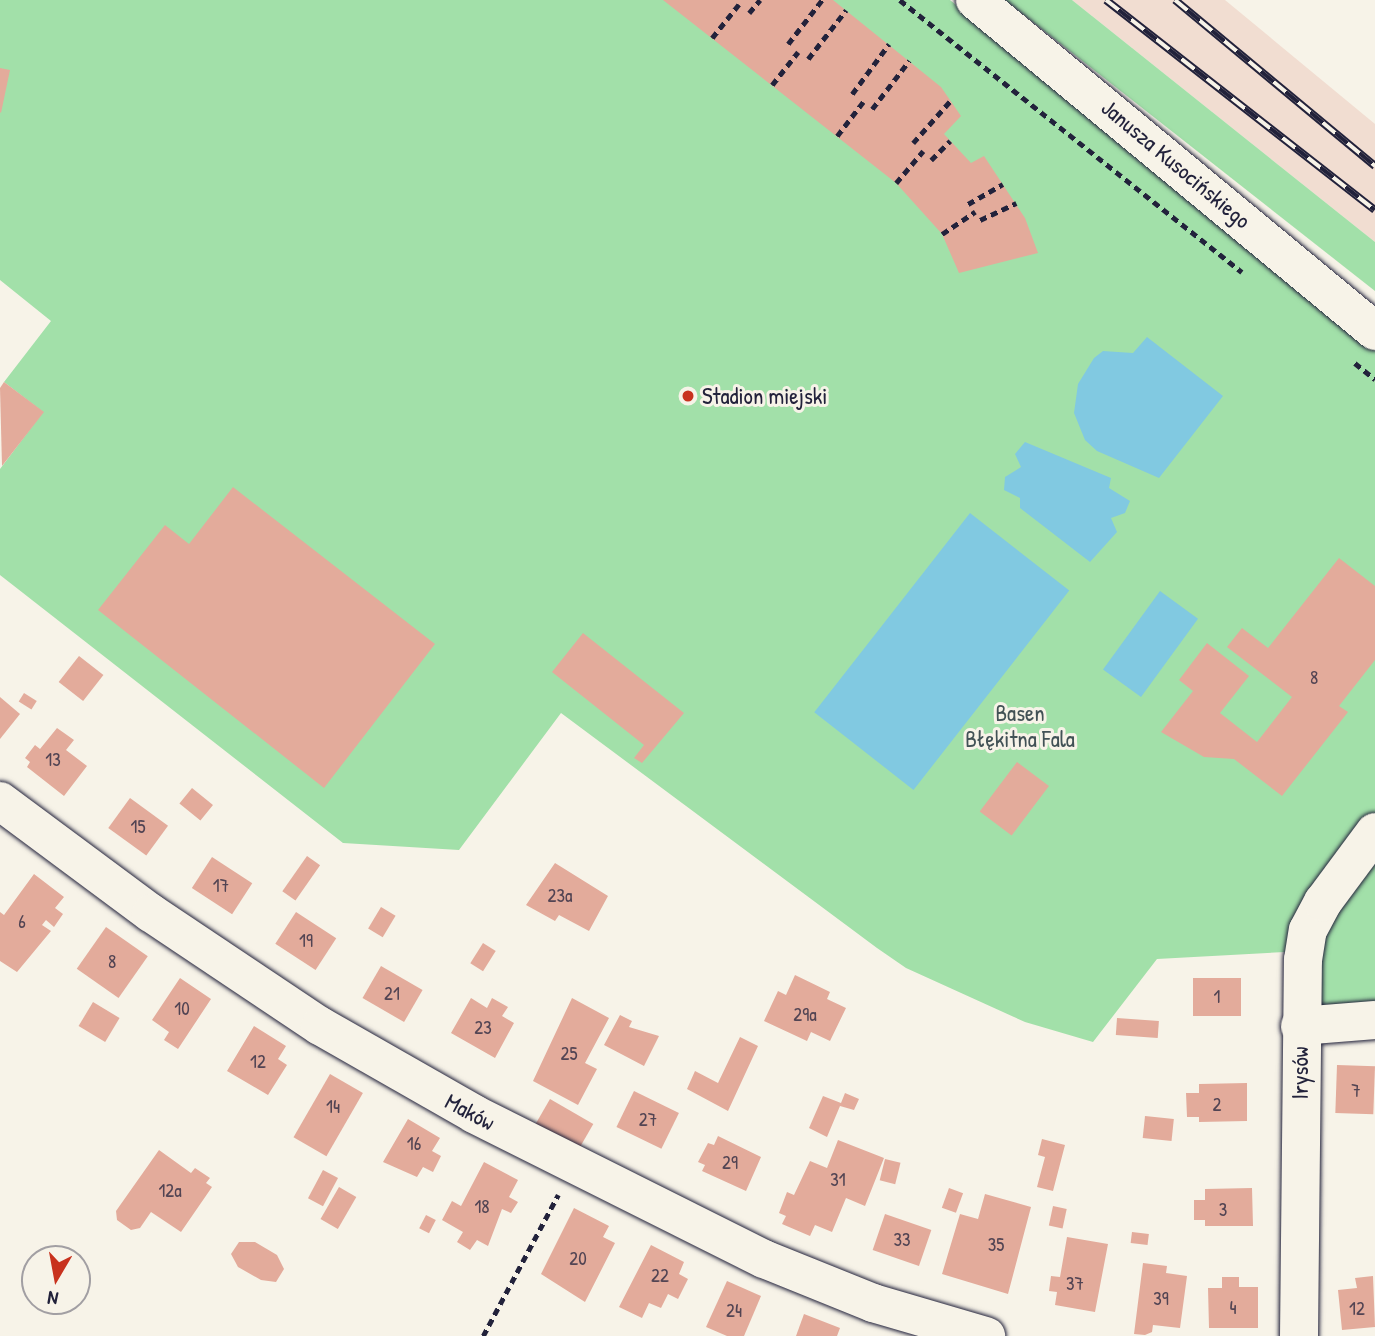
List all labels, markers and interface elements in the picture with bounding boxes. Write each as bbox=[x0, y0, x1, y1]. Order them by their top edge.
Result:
street label: Janusza Kusocińskiego bbox=[1096, 94, 1256, 234]
place label: Stadion miejski bbox=[702, 382, 827, 410]
marker: Stadion miejski bbox=[680, 388, 696, 404]
house number: 8 bbox=[1310, 667, 1318, 689]
park label: Basen Błękitna Fala bbox=[965, 699, 1075, 753]
house number: 13 bbox=[45, 749, 61, 771]
house number: 15 bbox=[131, 816, 145, 838]
house number: 17 bbox=[213, 875, 229, 897]
house number: 23a bbox=[548, 885, 572, 907]
house number: 6 bbox=[18, 911, 26, 933]
house number: 19 bbox=[299, 930, 313, 952]
house number: 8 bbox=[108, 951, 116, 973]
house number: 21 bbox=[384, 983, 400, 1005]
house number: 1 bbox=[1214, 986, 1220, 1008]
house number: 10 bbox=[174, 998, 190, 1020]
house number: 29a bbox=[793, 1004, 817, 1026]
house number: 23 bbox=[474, 1017, 492, 1039]
house number: 25 bbox=[561, 1043, 577, 1065]
street label: Irysów bbox=[1286, 1047, 1314, 1099]
house number: 12 bbox=[250, 1051, 266, 1073]
house number: 7 bbox=[1351, 1080, 1361, 1102]
street label: Maków bbox=[440, 1088, 500, 1136]
house number: 2 bbox=[1213, 1094, 1221, 1116]
house number: 14 bbox=[326, 1096, 340, 1118]
house number: 27 bbox=[639, 1109, 657, 1131]
house number: 16 bbox=[407, 1133, 421, 1155]
house number: 29 bbox=[722, 1152, 738, 1174]
house number: 31 bbox=[830, 1169, 846, 1191]
house number: 12a bbox=[158, 1180, 182, 1202]
house number: 18 bbox=[474, 1196, 490, 1218]
house number: 3 bbox=[1219, 1199, 1227, 1221]
house number: 33 bbox=[893, 1229, 911, 1251]
house number: 35 bbox=[988, 1234, 1004, 1256]
north arrow bbox=[21, 1245, 91, 1315]
house number: 20 bbox=[569, 1248, 587, 1270]
house number: 22 bbox=[651, 1265, 669, 1287]
house number: 37 bbox=[1066, 1273, 1084, 1295]
text: N bbox=[45, 1285, 60, 1312]
house number: 39 bbox=[1153, 1288, 1169, 1310]
house number: 4 bbox=[1229, 1297, 1237, 1319]
house number: 12 bbox=[1349, 1298, 1365, 1320]
house number: 24 bbox=[726, 1300, 742, 1322]

